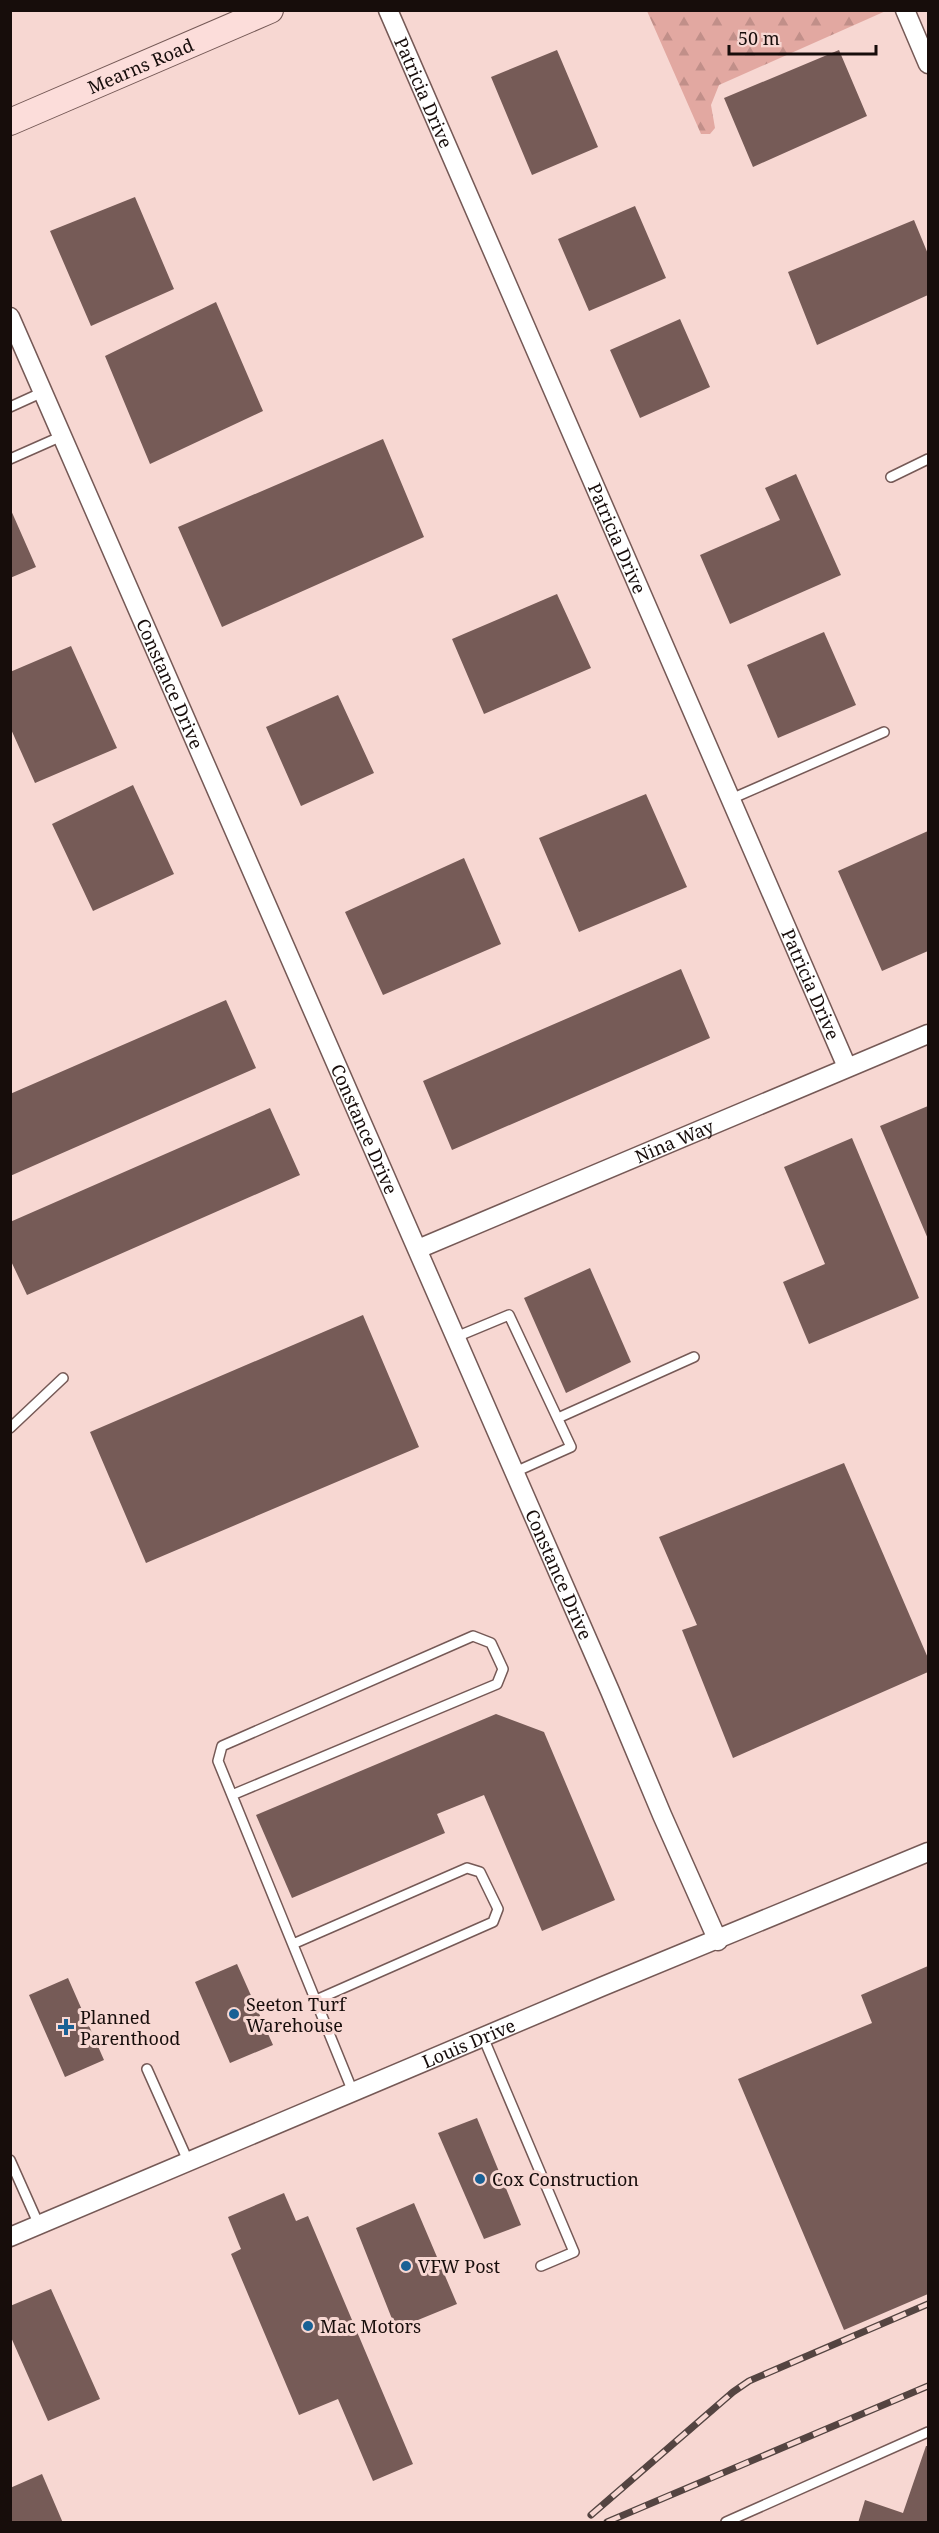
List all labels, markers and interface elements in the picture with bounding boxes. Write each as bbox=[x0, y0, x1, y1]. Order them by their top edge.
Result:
scale bar bbox=[729, 18, 876, 56]
text: 50 m bbox=[738, 26, 780, 50]
street label: Mearns Road bbox=[84, 32, 197, 99]
street label: Patricia Drive bbox=[389, 33, 458, 152]
street label: Patricia Drive bbox=[583, 479, 652, 597]
street label: Constance Drive bbox=[131, 615, 209, 752]
street label: Patricia Drive bbox=[776, 925, 846, 1043]
street label: Constance Drive bbox=[326, 1060, 404, 1198]
street label: Nina Way bbox=[631, 1113, 718, 1168]
street label: Constance Drive bbox=[520, 1505, 598, 1643]
place label: Seeton Turf Warehouse bbox=[246, 1992, 347, 2037]
place label: Planned Parenthood bbox=[80, 2005, 180, 2050]
marker: Seeton Turf Warehouse bbox=[227, 2007, 241, 2021]
street label: Louis Drive bbox=[418, 2013, 519, 2073]
marker: Planned Parenthood bbox=[57, 2018, 75, 2036]
place label: Cox Construction bbox=[492, 2167, 639, 2191]
marker: Cox Construction bbox=[473, 2172, 487, 2186]
place label: VFW Post bbox=[418, 2254, 500, 2278]
marker: VFW Post bbox=[399, 2259, 413, 2273]
place label: Mac Motors bbox=[320, 2314, 421, 2338]
marker: Mac Motors bbox=[301, 2319, 315, 2333]

